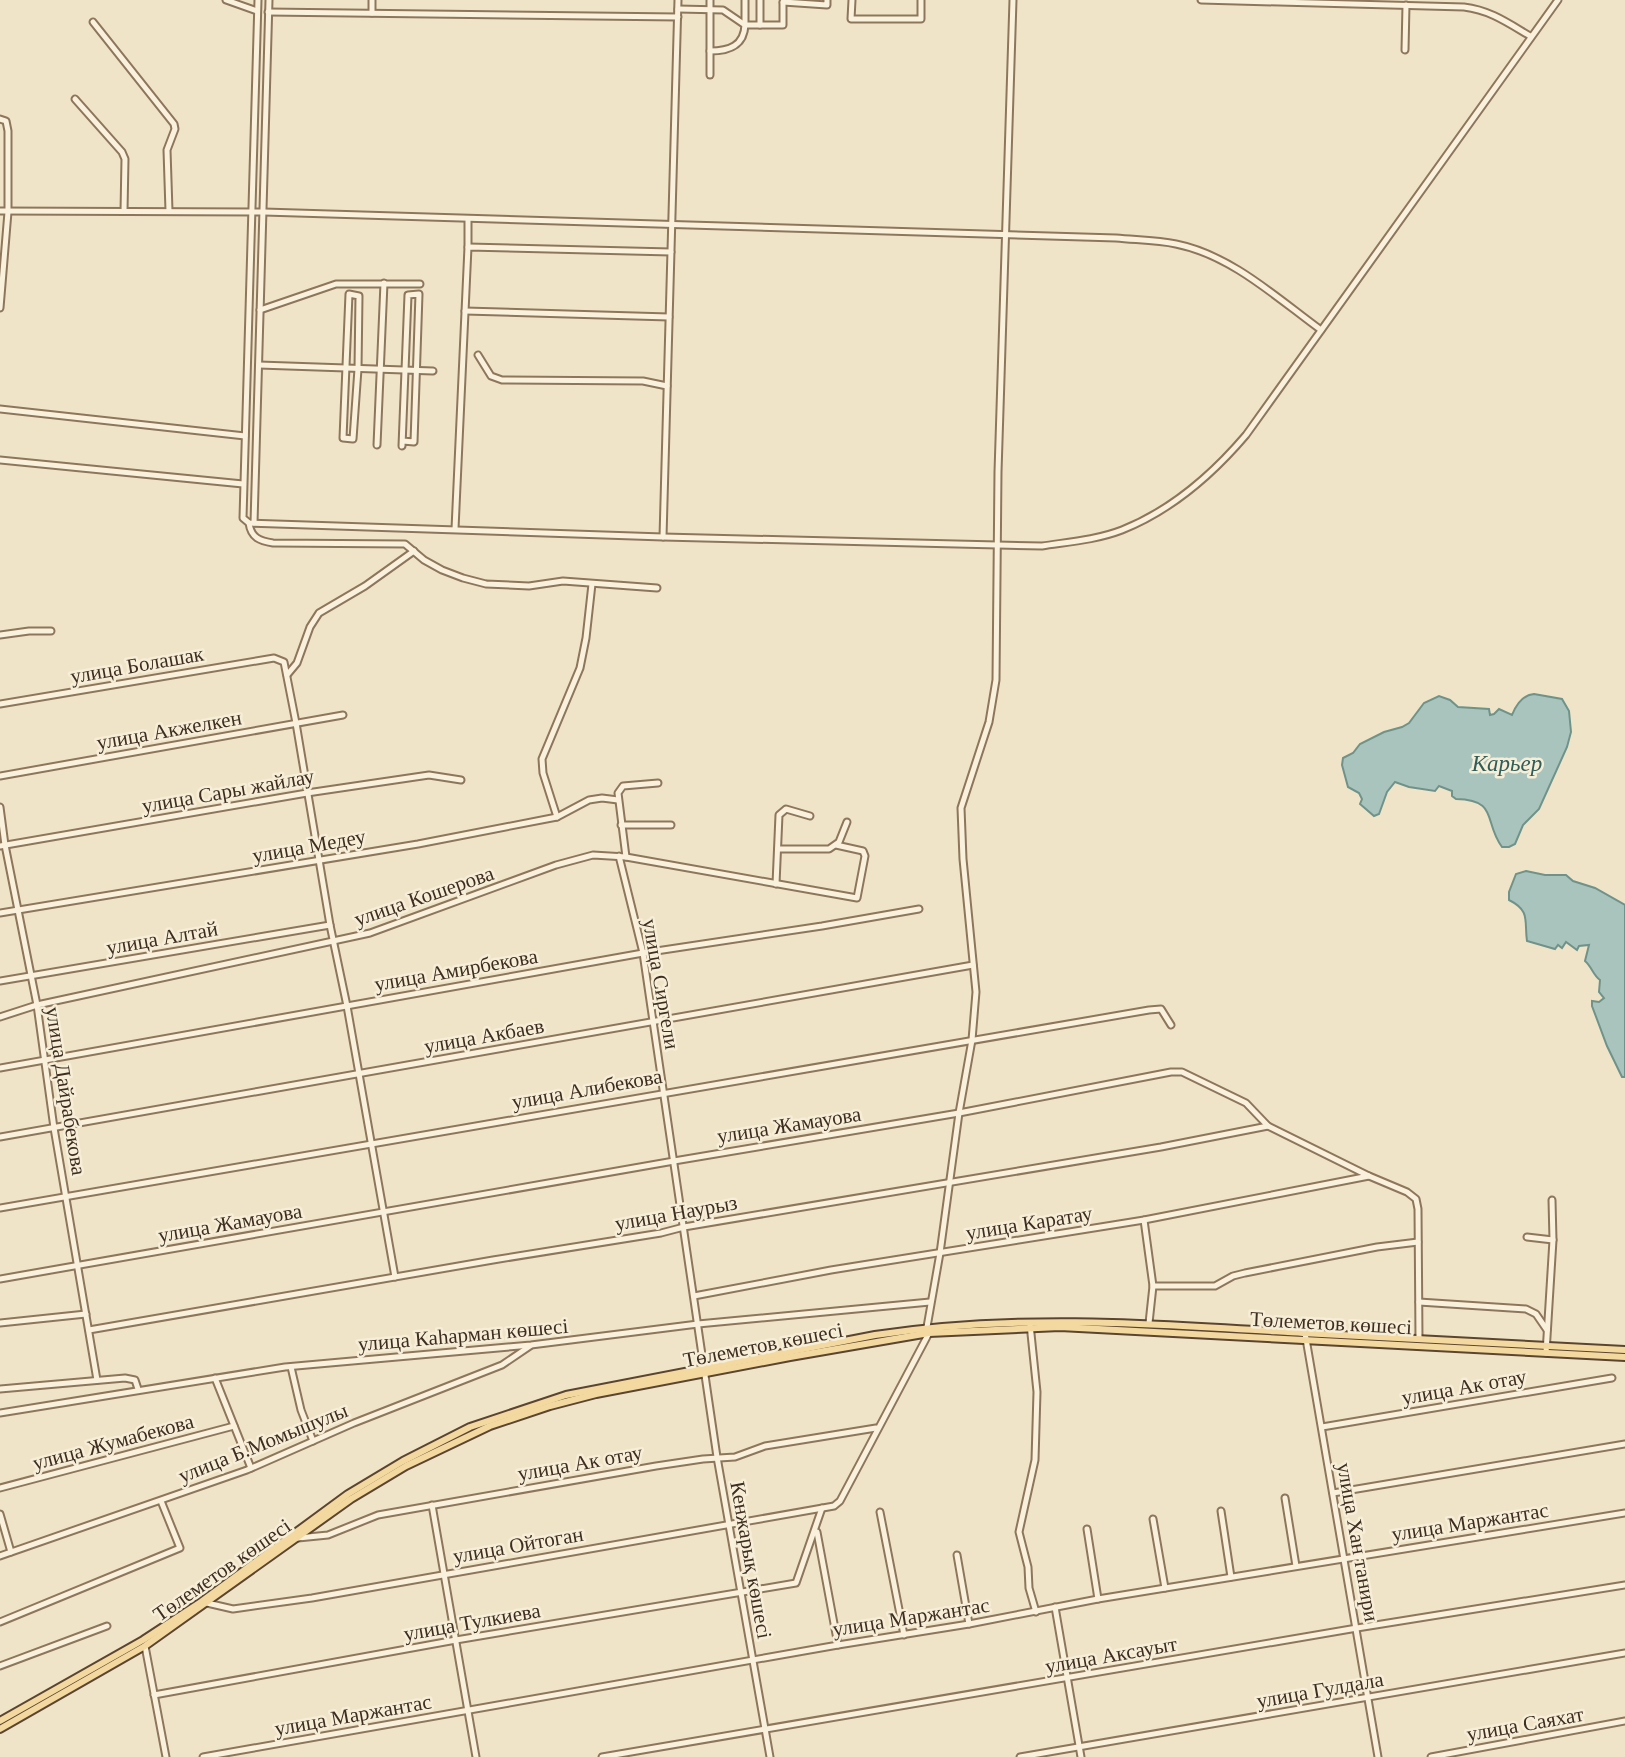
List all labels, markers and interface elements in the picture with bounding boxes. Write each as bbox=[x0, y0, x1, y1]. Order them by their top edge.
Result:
street label: улица Болашак bbox=[68, 641, 206, 689]
street label: улица Акжелкен bbox=[95, 705, 243, 755]
water label: Карьер bbox=[1471, 751, 1542, 776]
street label: улица Сары жайлау bbox=[140, 764, 317, 818]
street label: улица Медеу bbox=[251, 824, 368, 868]
street label: улица Кошерова bbox=[351, 861, 498, 931]
street label: улица Алтай bbox=[104, 916, 220, 960]
street label: улица Сиргели bbox=[638, 917, 684, 1051]
street label: улица Амирбекова bbox=[372, 944, 540, 996]
street label: улица Дайрабекова bbox=[41, 1005, 91, 1178]
street label: улица Акбаев bbox=[422, 1014, 546, 1058]
street label: улица Алибекова bbox=[510, 1064, 665, 1114]
street label: улица Жамауова bbox=[715, 1102, 863, 1148]
street label: улица Наурыз bbox=[613, 1190, 739, 1236]
street label: улица Жамауова bbox=[156, 1198, 304, 1247]
street label: улица Каратау bbox=[964, 1201, 1094, 1245]
street label: Төлеметов көшесі bbox=[1249, 1307, 1413, 1339]
street label: улица Каһарман көшесі bbox=[357, 1314, 569, 1356]
street label: Төлеметов көшесі bbox=[681, 1318, 845, 1372]
street label: улица Ак отау bbox=[1400, 1364, 1529, 1410]
street label: улица Б.Момышулы bbox=[175, 1398, 351, 1488]
street label: улица Жумабекова bbox=[30, 1409, 197, 1475]
street label: улица Ак отау bbox=[516, 1440, 645, 1486]
street label: улица Хан танири bbox=[1332, 1461, 1384, 1623]
street label: Кенжарық көшесі bbox=[725, 1479, 777, 1641]
street label: улица Маржантас bbox=[1390, 1498, 1550, 1546]
street label: Төлеметов көшесі bbox=[149, 1514, 295, 1626]
street label: улица Ойтоган bbox=[451, 1522, 585, 1568]
street label: улица Маржантас bbox=[831, 1593, 991, 1641]
street label: улица Тулкиева bbox=[402, 1598, 543, 1646]
street label: улица Аксауыт bbox=[1043, 1632, 1179, 1678]
street label: улица Гулдала bbox=[1255, 1667, 1386, 1713]
street label: улица Маржантас bbox=[273, 1689, 433, 1741]
street label: улица Саяхат bbox=[1465, 1702, 1585, 1746]

